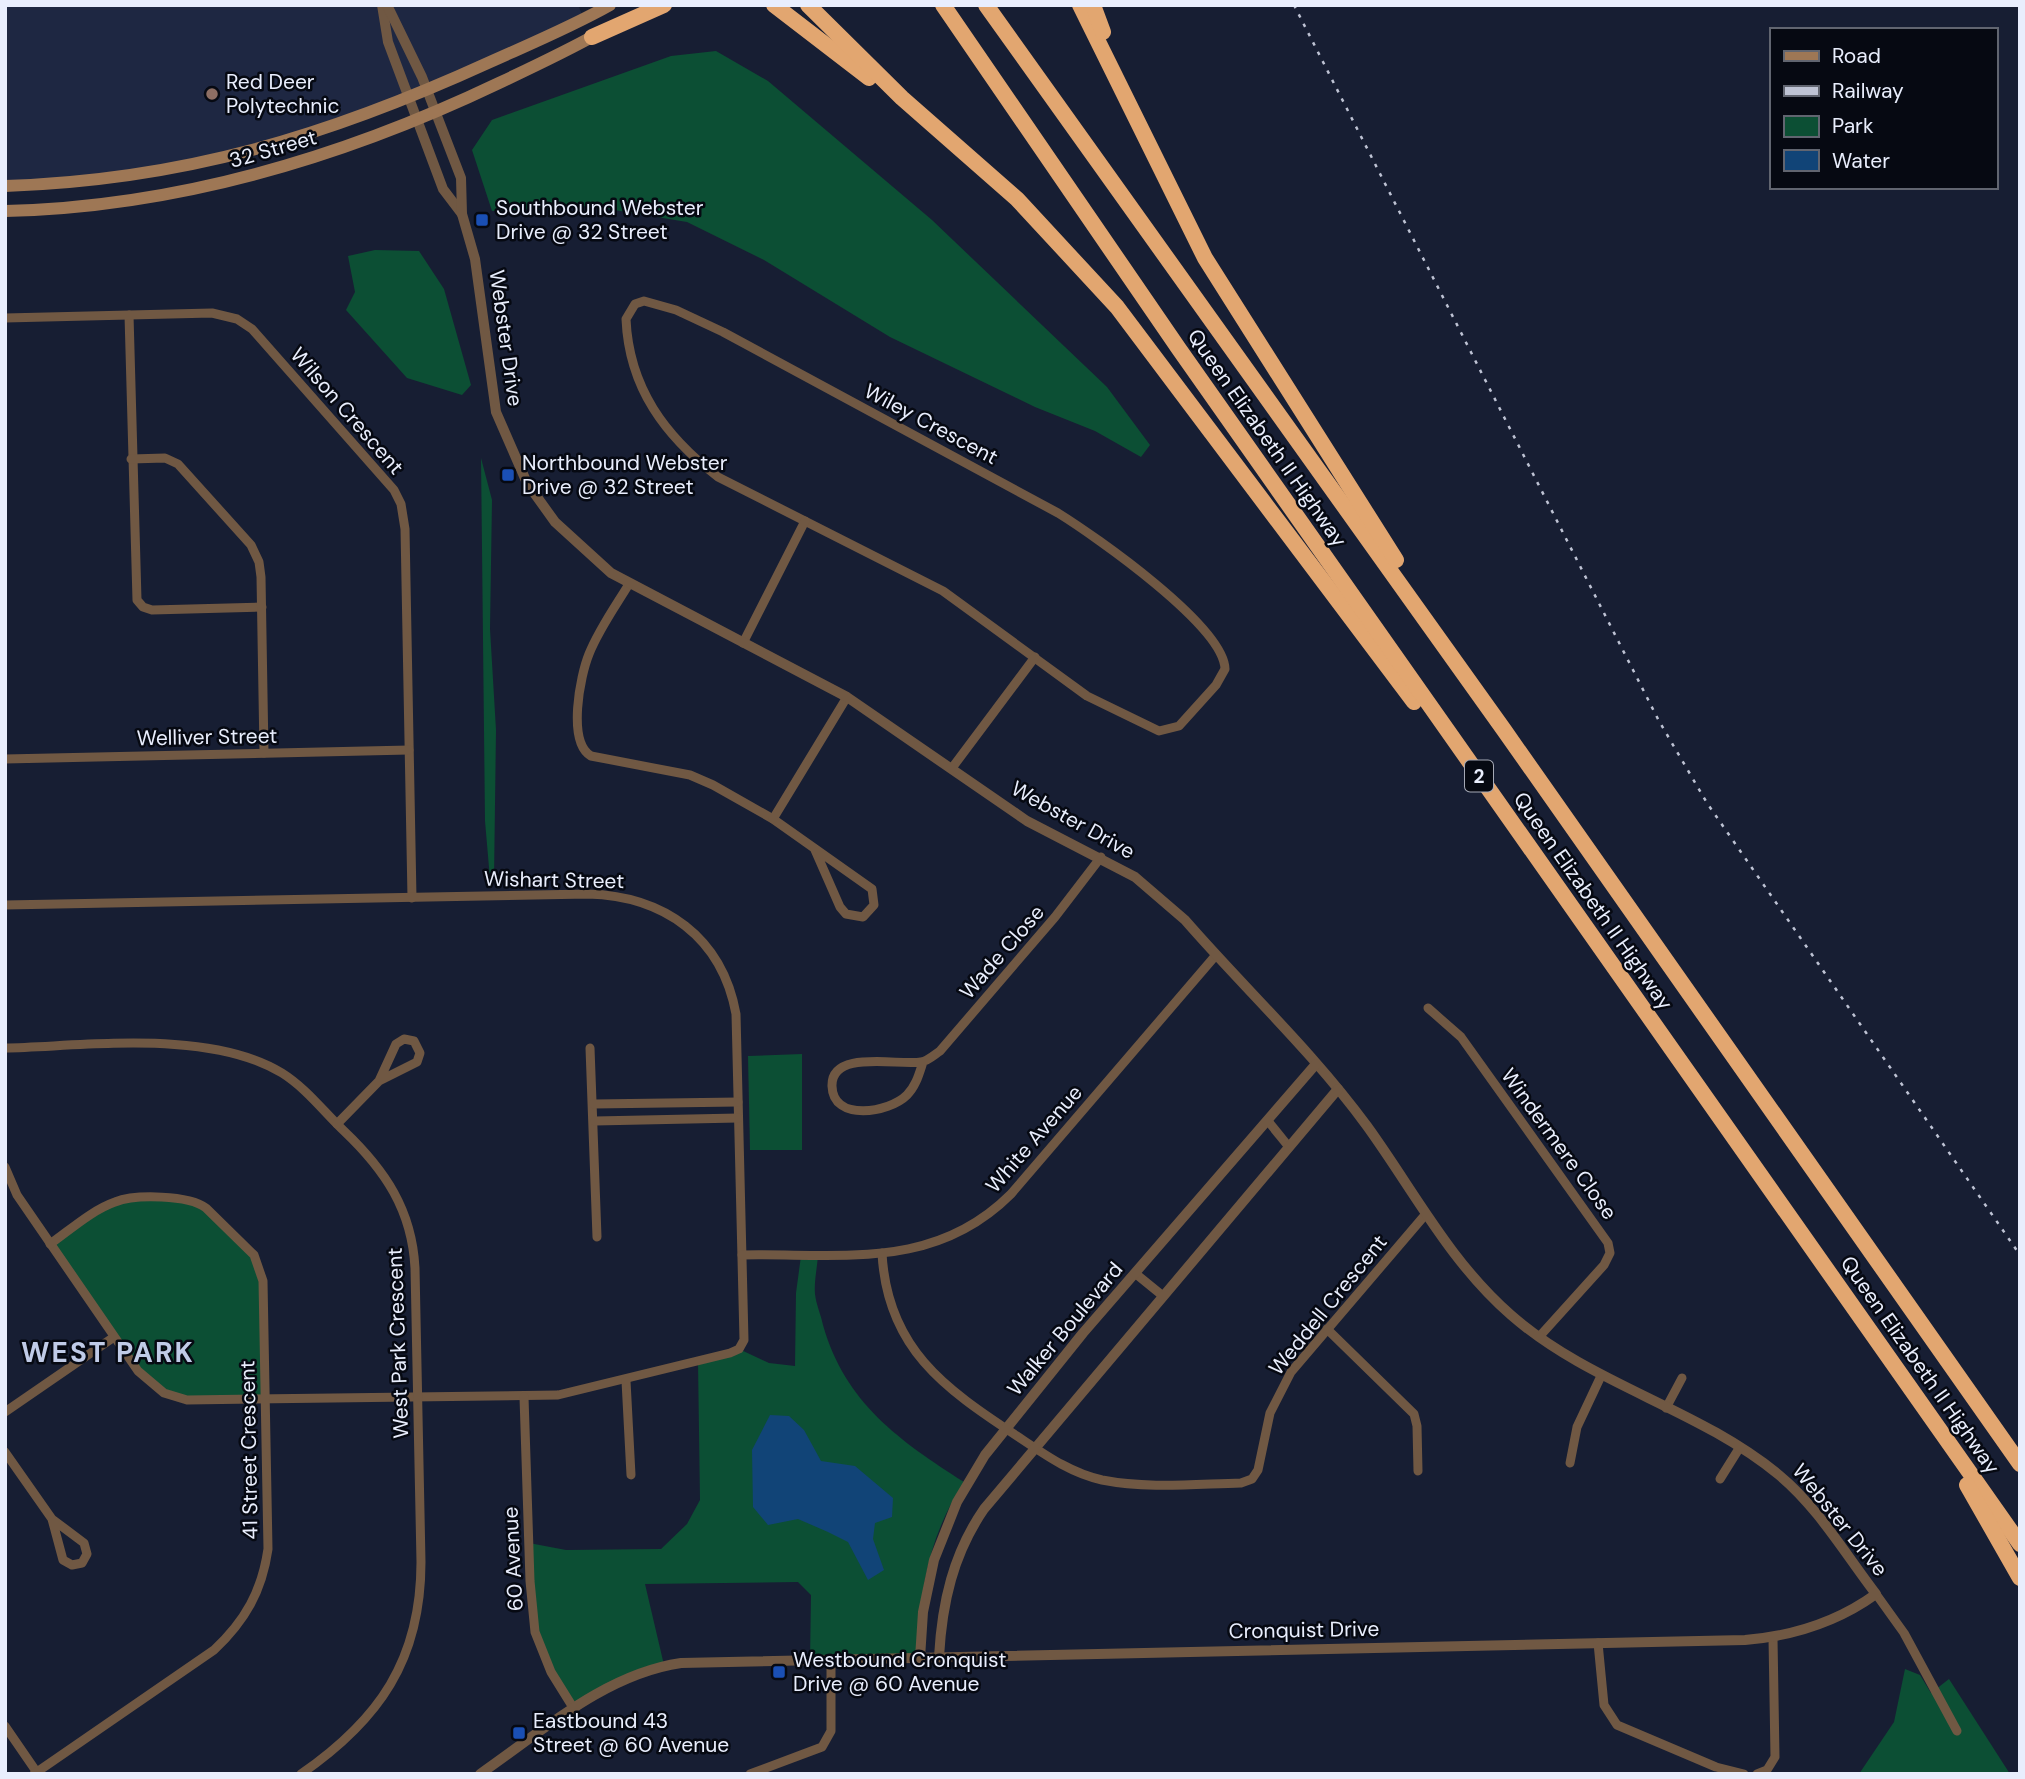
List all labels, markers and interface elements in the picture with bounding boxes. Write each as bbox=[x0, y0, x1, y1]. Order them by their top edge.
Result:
legend bbox=[1770, 28, 1997, 189]
text: Road bbox=[1832, 42, 1881, 70]
place label: Red Deer Polytechnic bbox=[226, 68, 339, 120]
text: Railway bbox=[1832, 77, 1904, 105]
marker: Red Deer Polytechnic bbox=[204, 86, 220, 102]
text: Park bbox=[1832, 112, 1874, 140]
street label: 32 Street bbox=[226, 123, 320, 175]
text: Water bbox=[1832, 147, 1890, 175]
place label: Southbound Webster Drive @ 32 Street bbox=[496, 194, 704, 246]
marker: Southbound Webster Drive @ 32 Street bbox=[474, 212, 490, 228]
street label: Webster Drive bbox=[483, 268, 529, 408]
street label: Queen Elizabeth II Highway bbox=[1181, 323, 1353, 553]
street label: Wilson Crescent bbox=[284, 342, 410, 480]
street label: Wiley Crescent bbox=[859, 377, 1003, 471]
place label: Northbound Webster Drive @ 32 Street bbox=[522, 449, 728, 501]
marker: Northbound Webster Drive @ 32 Street bbox=[500, 467, 516, 483]
street label: Welliver Street bbox=[136, 722, 278, 752]
road number: 2 bbox=[1465, 761, 1493, 792]
street label: Webster Drive bbox=[1006, 774, 1140, 866]
street label: Queen Elizabeth II Highway bbox=[1507, 786, 1679, 1016]
street label: Wishart Street bbox=[484, 865, 624, 895]
street label: Wade Close bbox=[953, 899, 1051, 1005]
street label: Windermere Close bbox=[1495, 1063, 1623, 1225]
street label: White Avenue bbox=[979, 1079, 1089, 1199]
street label: Weddell Crescent bbox=[1263, 1229, 1393, 1381]
street label: West Park Crescent bbox=[381, 1247, 415, 1439]
street label: Queen Elizabeth II Highway bbox=[1834, 1250, 2006, 1480]
street label: Walker Boulevard bbox=[1001, 1256, 1129, 1402]
district label: WEST PARK bbox=[21, 1334, 195, 1371]
street label: 41 Street Crescent bbox=[233, 1360, 265, 1540]
street label: Webster Drive bbox=[1786, 1458, 1894, 1582]
street label: 60 Avenue bbox=[496, 1506, 530, 1612]
street label: Cronquist Drive bbox=[1228, 1615, 1380, 1645]
place label: Westbound Cronquist Drive @ 60 Avenue bbox=[793, 1646, 1006, 1698]
marker: Westbound Cronquist Drive @ 60 Avenue bbox=[771, 1664, 787, 1680]
place label: Eastbound 43 Street @ 60 Avenue bbox=[533, 1707, 729, 1759]
marker: Eastbound 43 Street @ 60 Avenue bbox=[511, 1725, 527, 1741]

